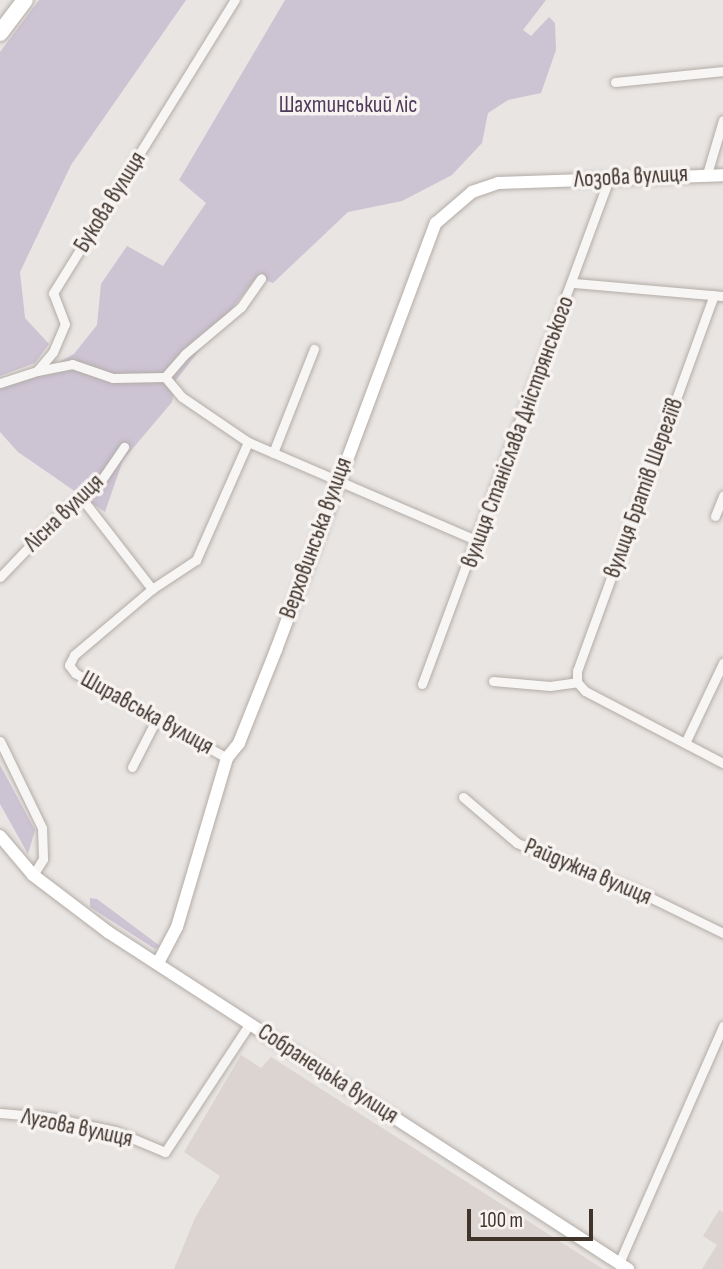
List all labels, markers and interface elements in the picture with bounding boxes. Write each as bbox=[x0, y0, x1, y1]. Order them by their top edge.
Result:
park label: Шахтинський ліс bbox=[279, 91, 417, 119]
street label: Букова вулиця bbox=[68, 147, 152, 257]
street label: Лозова вулиця bbox=[573, 160, 689, 194]
street label: вулиця Станіслава Дністрянського bbox=[456, 293, 580, 571]
street label: вулиця Братів Шерегіїв bbox=[599, 394, 689, 582]
street label: Верховинська вулиця bbox=[274, 454, 358, 622]
street label: Лісна вулиця bbox=[19, 468, 109, 558]
street label: Ширавська вулиця bbox=[76, 665, 218, 761]
street label: Райдужна вулиця bbox=[520, 833, 656, 911]
street label: Собранецька вулиця bbox=[253, 1018, 403, 1130]
street label: Лугова вулиця bbox=[19, 1103, 135, 1153]
scale bar bbox=[471, 1196, 597, 1240]
text: 100 m bbox=[480, 1208, 523, 1233]

